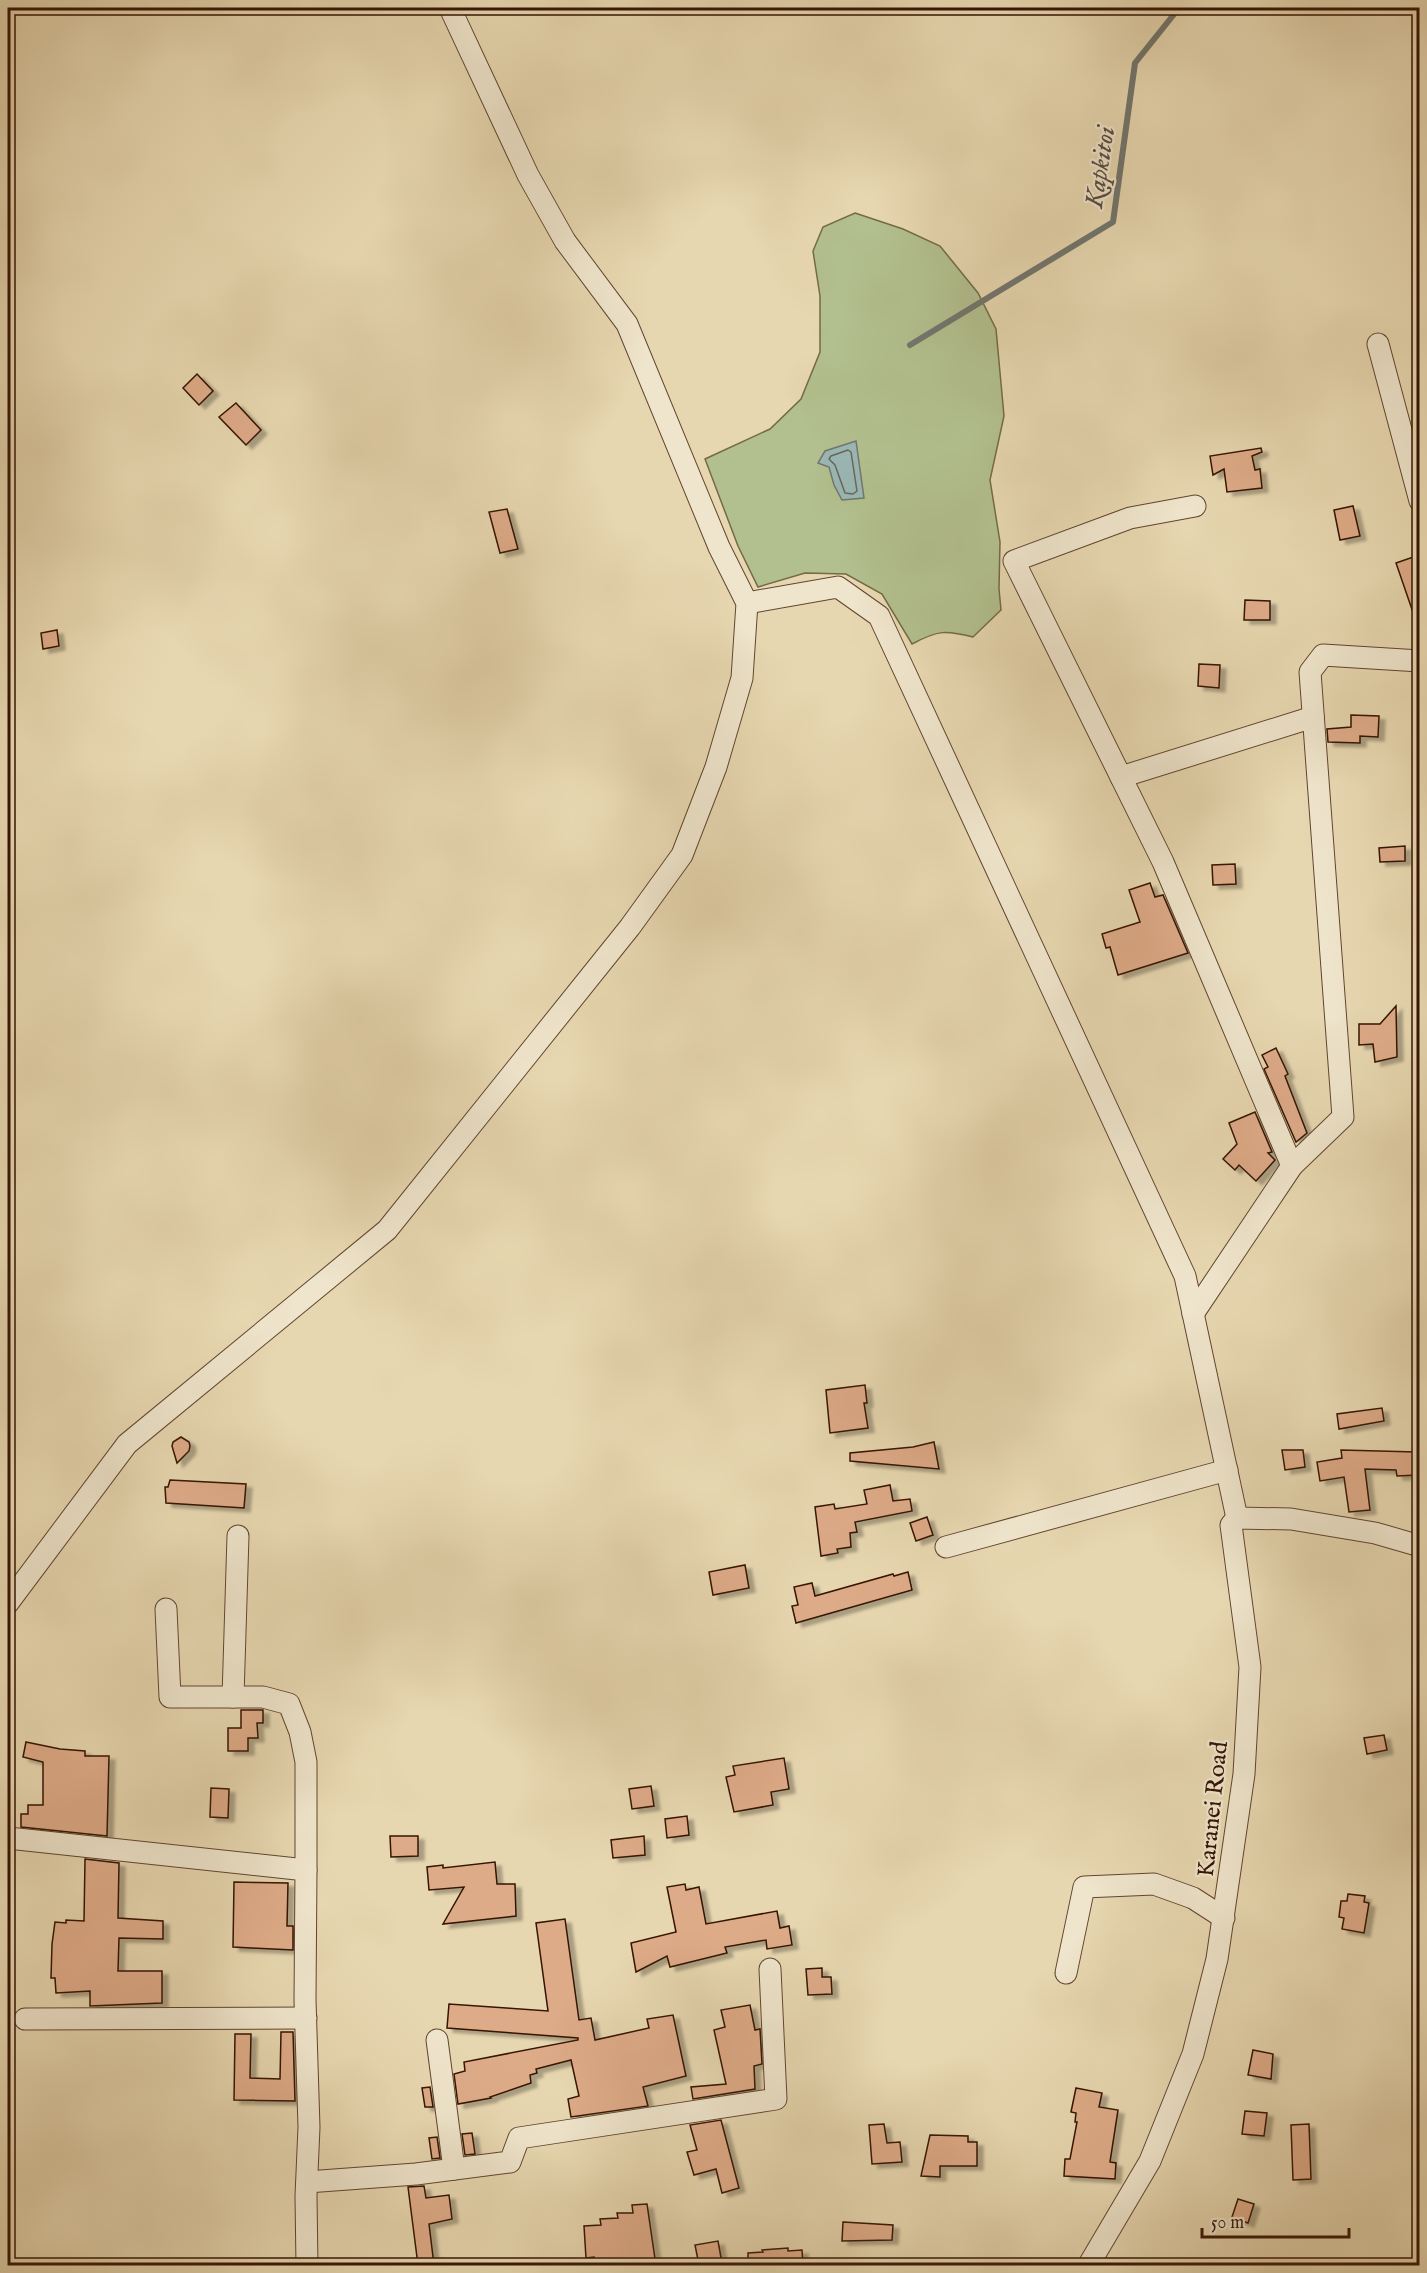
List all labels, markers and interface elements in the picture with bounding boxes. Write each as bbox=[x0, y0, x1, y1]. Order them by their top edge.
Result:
water label: Kapkitoi bbox=[1078, 122, 1123, 211]
street label: Karanei Road bbox=[1191, 1739, 1236, 1879]
scale bar bbox=[1202, 2201, 1349, 2239]
text: 50 m bbox=[1211, 2212, 1244, 2235]

